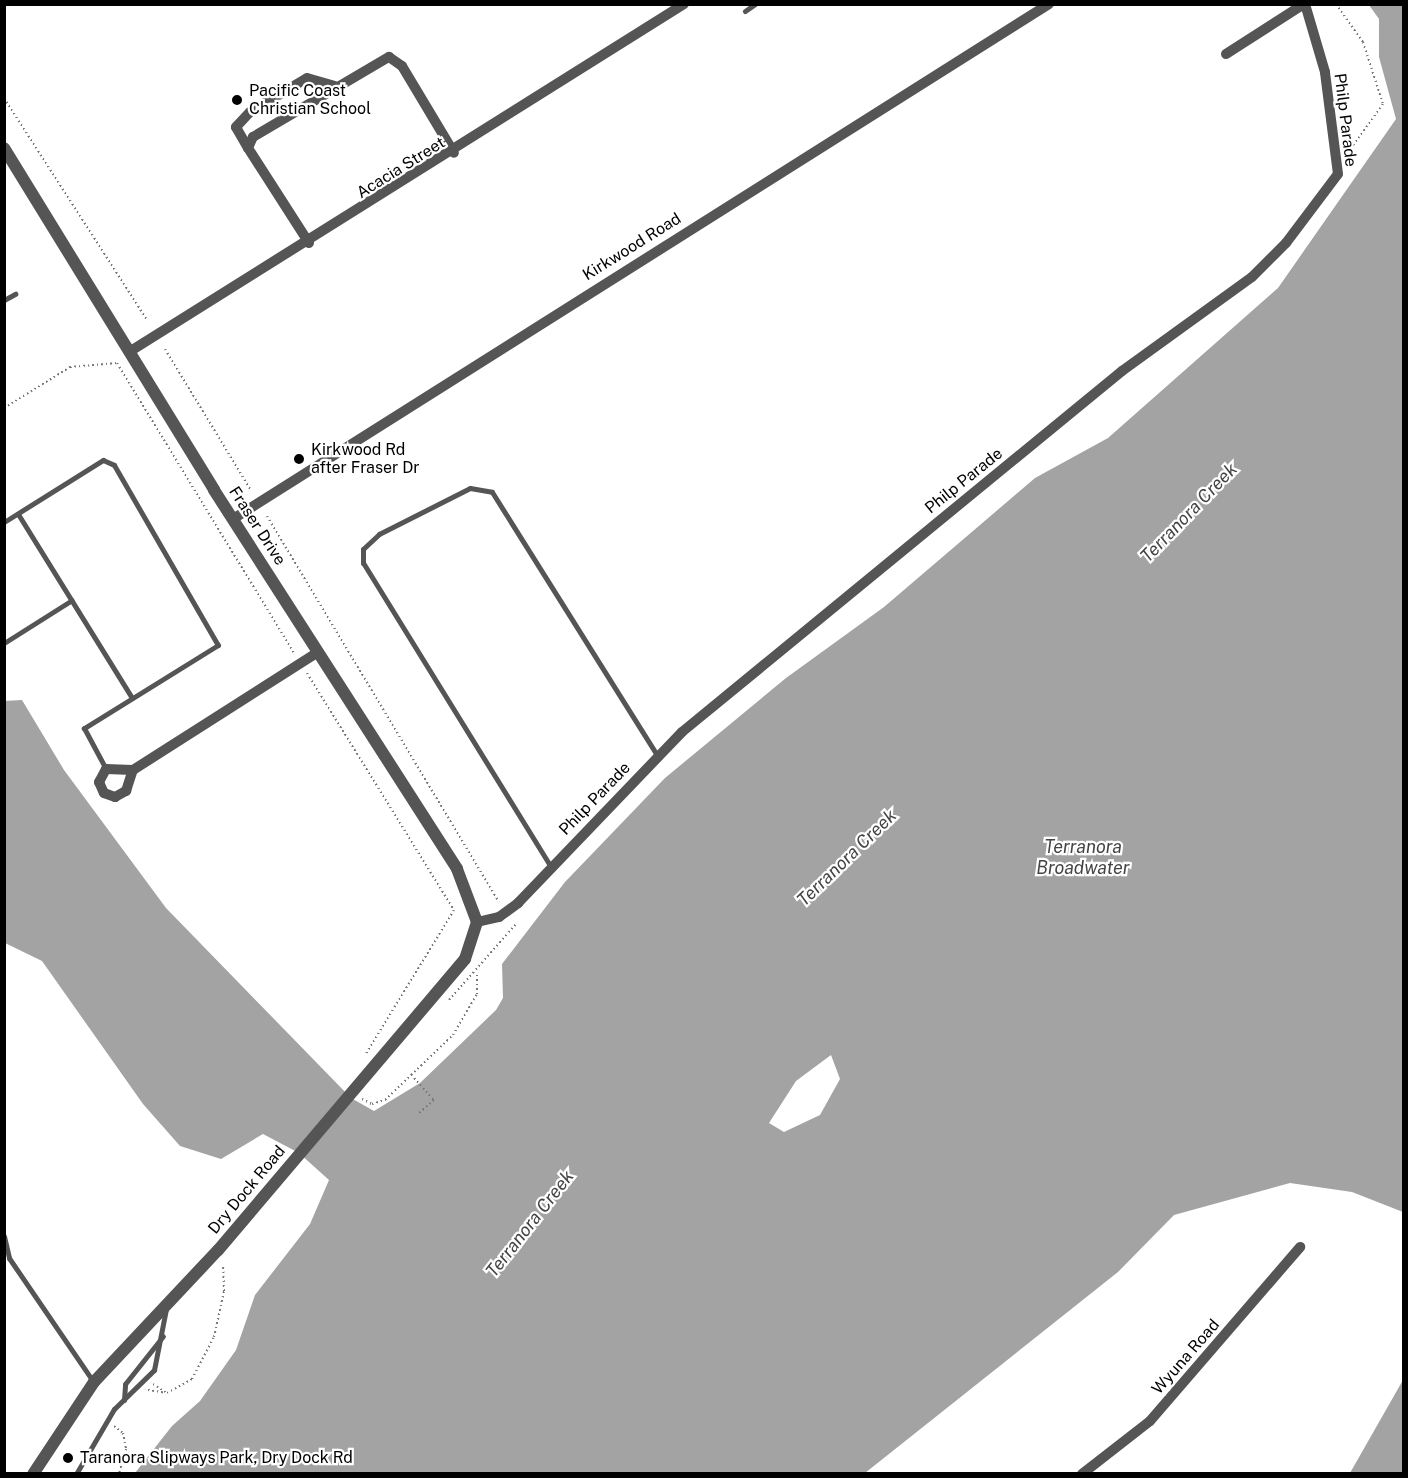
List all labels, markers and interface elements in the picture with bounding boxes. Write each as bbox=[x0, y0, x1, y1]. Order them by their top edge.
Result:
street label: Philp Parade bbox=[1330, 72, 1360, 168]
place label: Pacific Coast Christian School bbox=[249, 81, 371, 119]
marker: Pacific Coast Christian School bbox=[230, 93, 244, 107]
street label: Acacia Street bbox=[353, 133, 449, 203]
street label: Kirkwood Road bbox=[579, 209, 685, 285]
place label: Kirkwood Rd after Fraser Dr bbox=[311, 440, 420, 478]
street label: Philp Parade bbox=[921, 444, 1007, 518]
marker: Kirkwood Rd after Fraser Dr bbox=[292, 452, 306, 466]
water label: Terranora Creek bbox=[1136, 459, 1242, 567]
street label: Fraser Drive bbox=[224, 483, 290, 569]
street label: Philp Parade bbox=[555, 759, 635, 839]
water label: Terranora Creek bbox=[793, 805, 901, 911]
water label: Terranora Broadwater bbox=[1036, 837, 1130, 880]
street label: Dry Dock Road bbox=[204, 1142, 290, 1238]
water label: Terranora Creek bbox=[482, 1166, 578, 1282]
street label: Wyuna Road bbox=[1148, 1316, 1224, 1398]
place label: Taranora Slipways Park, Dry Dock Rd bbox=[80, 1448, 353, 1468]
marker: Taranora Slipways Park, Dry Dock Rd bbox=[61, 1451, 75, 1465]

